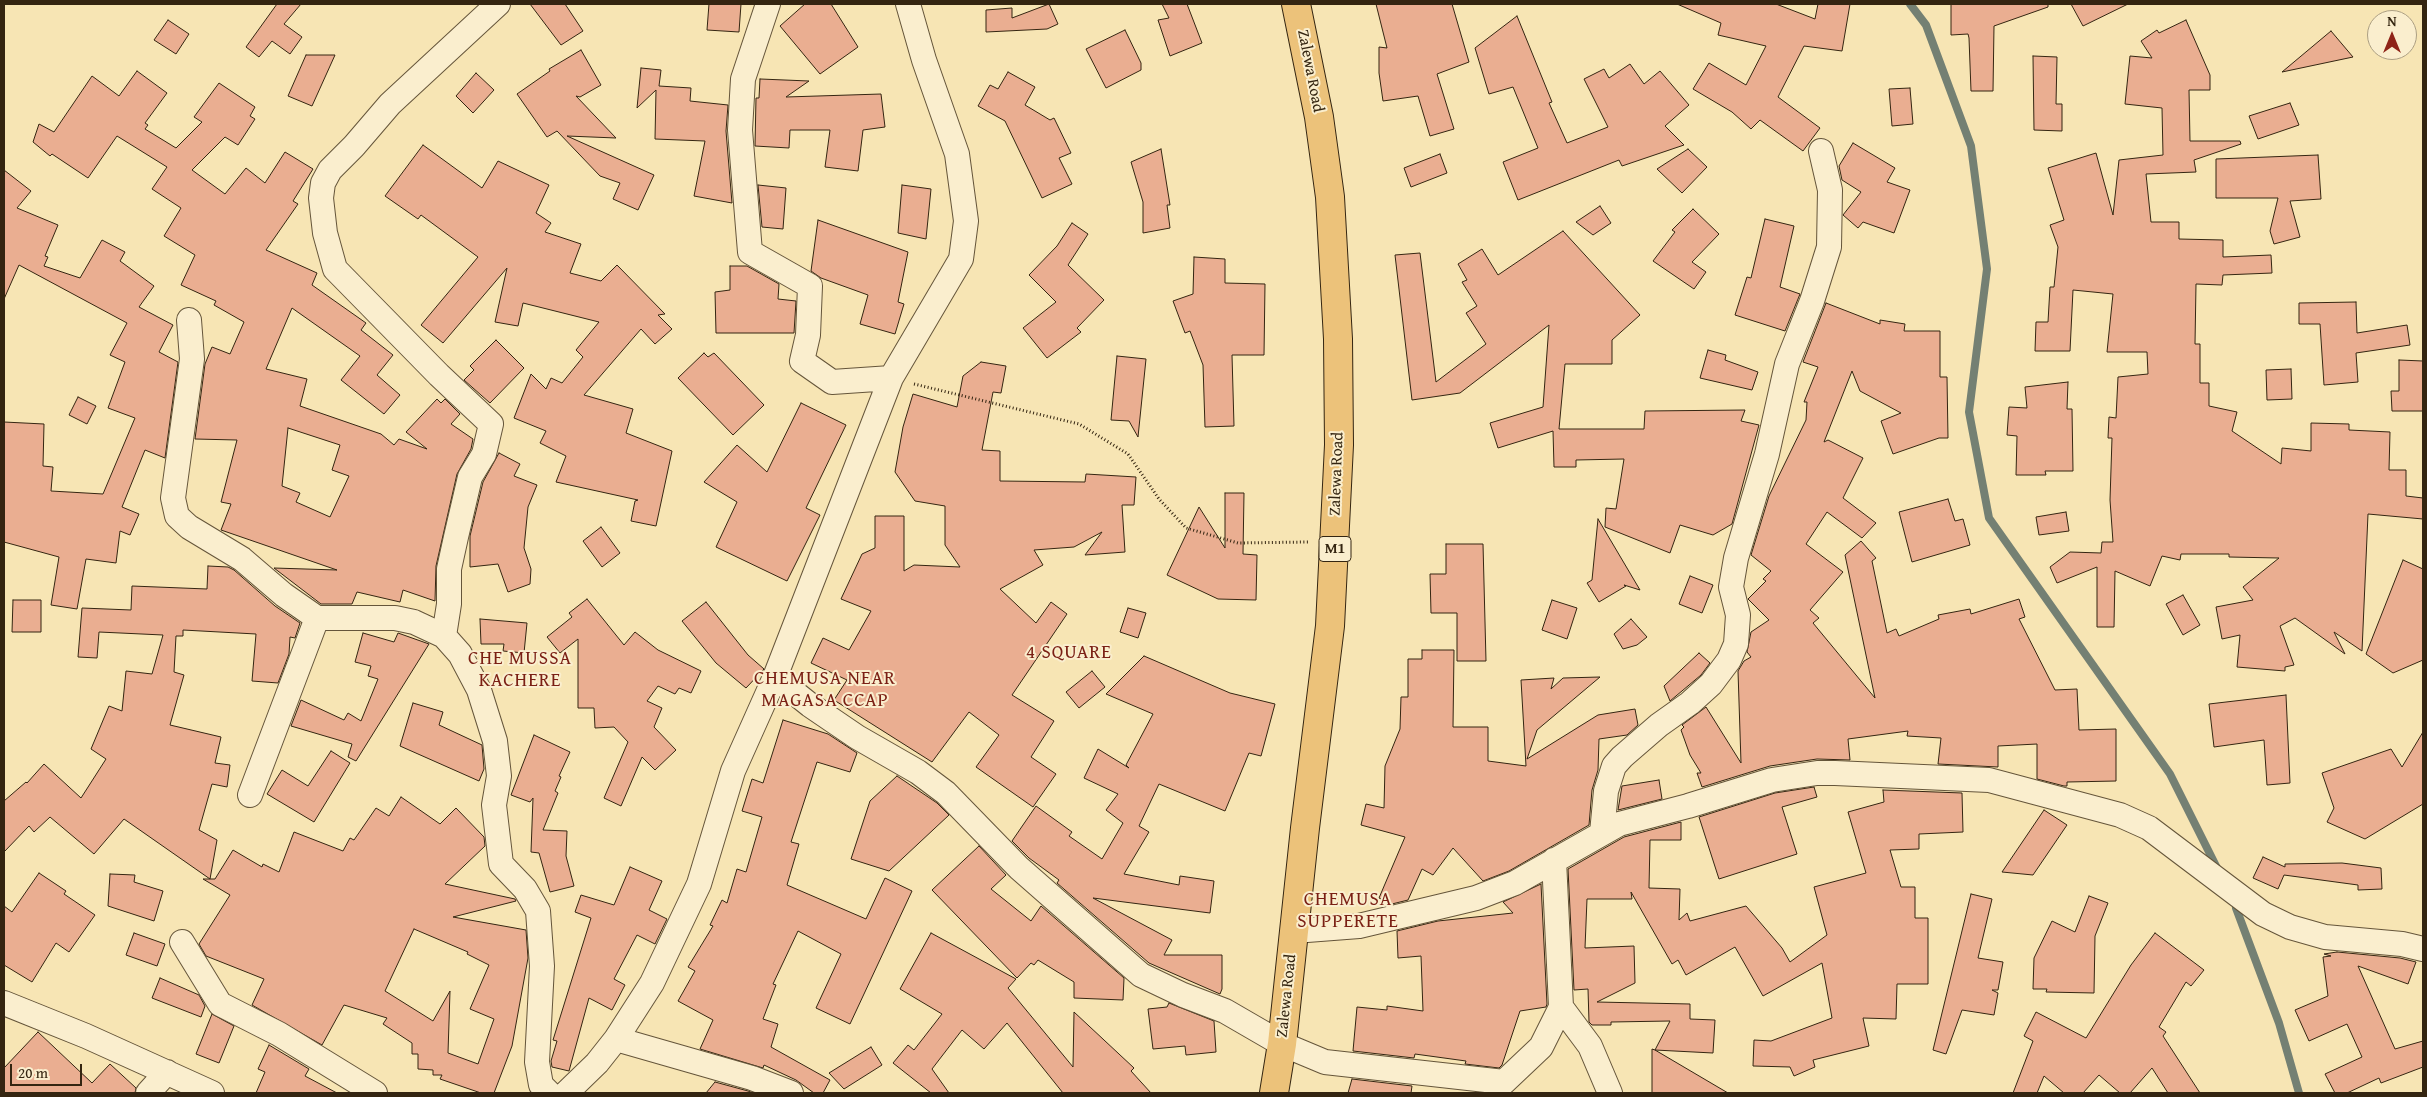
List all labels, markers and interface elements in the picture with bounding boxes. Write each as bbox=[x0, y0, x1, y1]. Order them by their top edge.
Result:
north arrow bbox=[2367, 10, 2417, 60]
text: N bbox=[2387, 11, 2397, 31]
street label: Zalewa Road bbox=[1293, 28, 1327, 114]
street label: Zalewa Road bbox=[1326, 432, 1348, 516]
road number: M1 bbox=[1319, 536, 1351, 562]
district label: 4 SQUARE bbox=[1025, 642, 1113, 664]
district label: CHE MUSSA KACHERE bbox=[467, 648, 573, 692]
district label: CHEMUSA NEAR MAGASA CCAP bbox=[752, 668, 898, 712]
district label: CHEMUSA SUPPERETE bbox=[1296, 889, 1400, 933]
street label: Zalewa Road bbox=[1273, 953, 1301, 1039]
scale bar bbox=[12, 1054, 85, 1086]
text: 20 m bbox=[18, 1062, 48, 1083]

